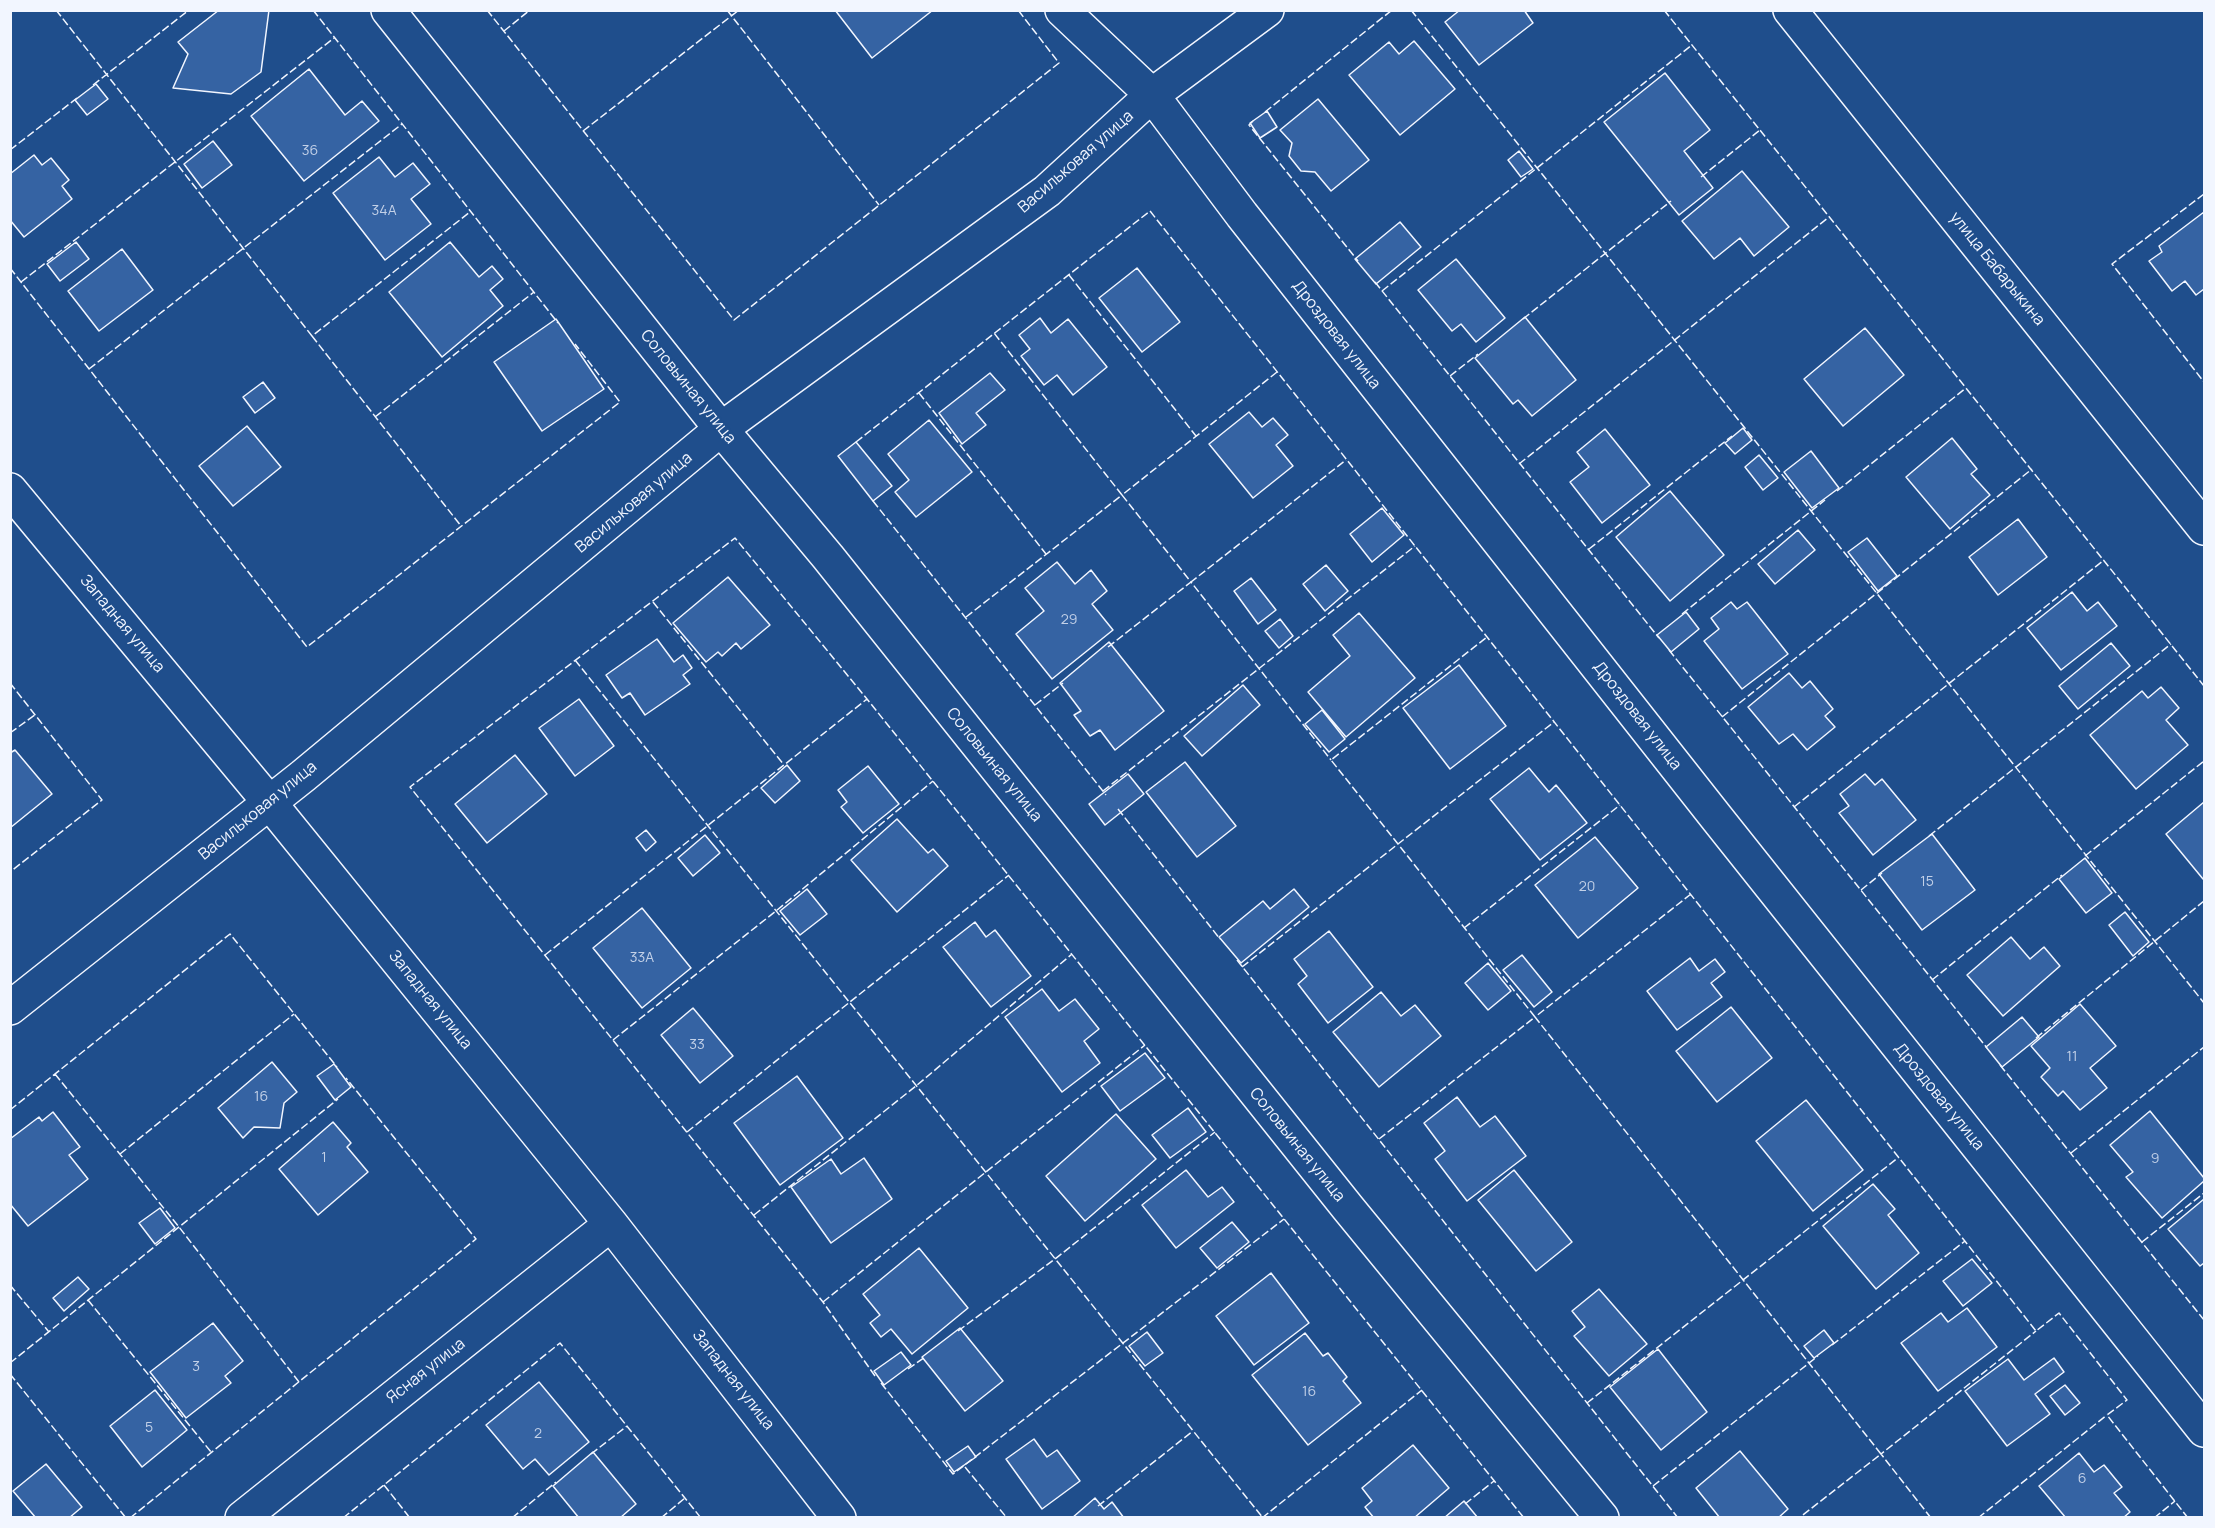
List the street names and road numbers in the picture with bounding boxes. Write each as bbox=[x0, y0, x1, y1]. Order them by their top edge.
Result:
street label: Васильковая улица bbox=[1014, 107, 1138, 217]
street label: улица Бабарыкина bbox=[1945, 208, 2049, 330]
street label: Дроздовая улица bbox=[1288, 277, 1384, 393]
street label: Соловьиная улица bbox=[636, 326, 740, 448]
street label: Васильковая улица bbox=[572, 449, 696, 557]
street label: Западная улица bbox=[76, 571, 168, 677]
street label: Дроздовая улица bbox=[1589, 658, 1685, 774]
street label: Соловьиная улица bbox=[942, 704, 1046, 826]
street label: Васильковая улица bbox=[195, 757, 321, 865]
street label: Западная улица bbox=[384, 947, 476, 1053]
street label: Дроздовая улица bbox=[1890, 1040, 1988, 1154]
street label: Соловьиная улица bbox=[1245, 1084, 1349, 1206]
street label: Западная улица bbox=[688, 1326, 778, 1434]
street label: Ясная улица bbox=[383, 1334, 469, 1408]

